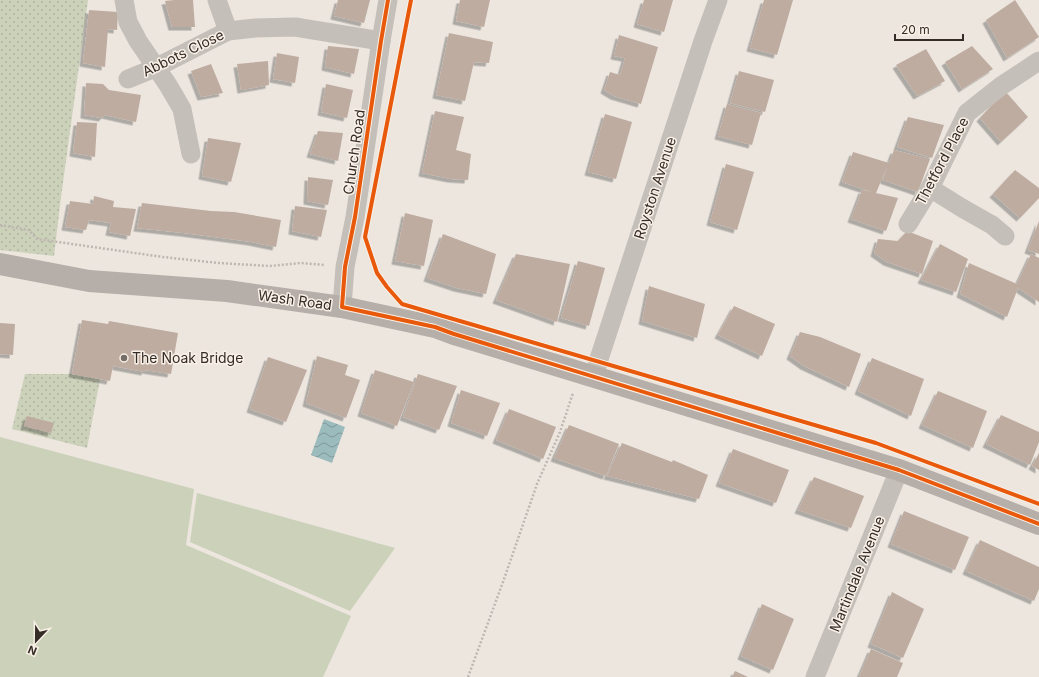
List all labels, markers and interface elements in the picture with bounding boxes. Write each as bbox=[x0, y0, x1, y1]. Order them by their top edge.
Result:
scale bar bbox=[895, 16, 963, 42]
text: 20 m bbox=[901, 22, 930, 37]
street label: Abbots Close bbox=[139, 26, 226, 80]
street label: Church Road bbox=[339, 108, 368, 196]
street label: Thetford Place bbox=[911, 114, 972, 207]
street label: Royston Avenue bbox=[630, 135, 679, 241]
street label: Wash Road bbox=[257, 286, 333, 313]
place label: The Noak Bridge bbox=[132, 349, 243, 366]
marker: The Noak Bridge bbox=[119, 353, 129, 363]
street label: Martindale Avenue bbox=[826, 513, 888, 634]
north arrow bbox=[16, 621, 56, 661]
text: N bbox=[26, 642, 39, 658]

